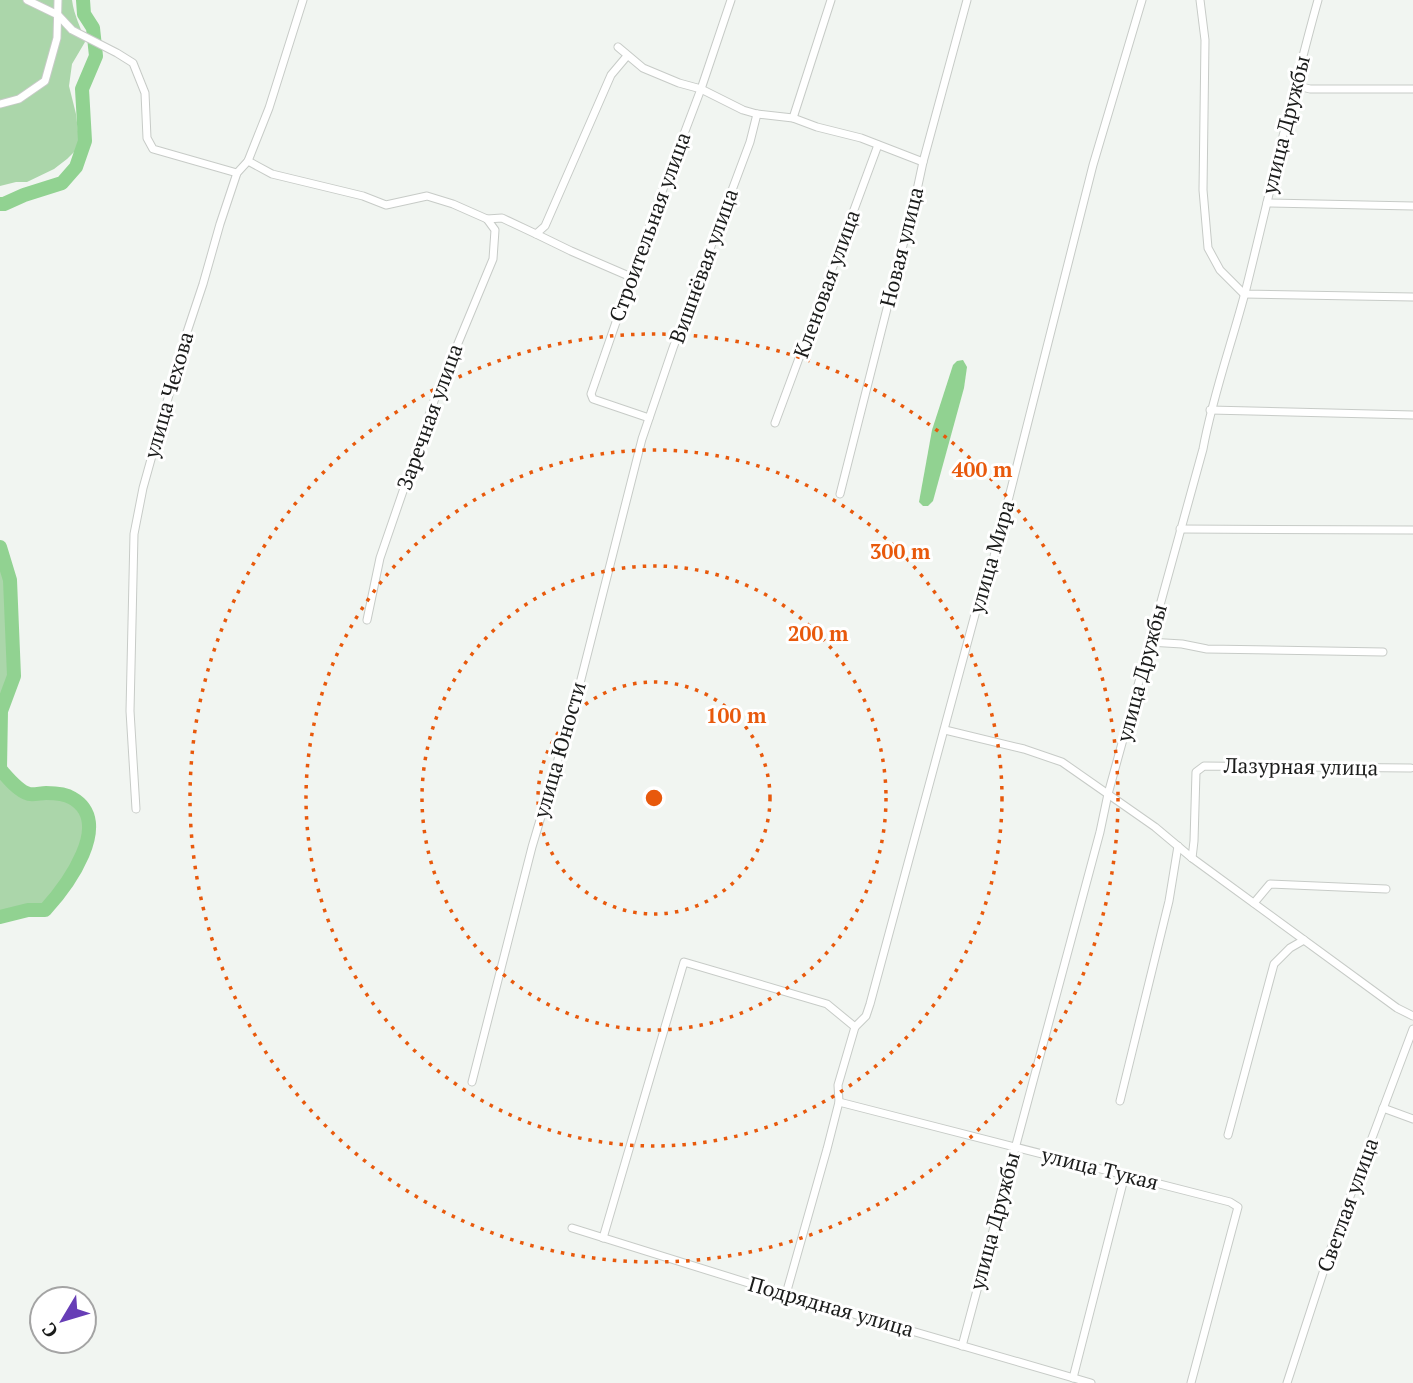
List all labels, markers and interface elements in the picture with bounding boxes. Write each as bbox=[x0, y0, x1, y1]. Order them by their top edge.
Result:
street label: улица Дружбы bbox=[1254, 53, 1316, 198]
street label: Строительная улица bbox=[602, 128, 697, 325]
street label: Новая улица bbox=[873, 183, 930, 310]
street label: Вишнёвая улица bbox=[662, 184, 744, 347]
street label: Кленовая улица bbox=[786, 205, 866, 362]
street label: улица Чехова bbox=[136, 328, 200, 462]
street label: Заречная улица bbox=[390, 339, 469, 494]
text: 400 m bbox=[952, 455, 1013, 483]
street label: улица Мира bbox=[961, 496, 1021, 618]
text: 300 m bbox=[870, 537, 931, 565]
street label: улица Дружбы bbox=[1109, 601, 1173, 746]
text: 200 m bbox=[788, 619, 849, 647]
street label: улица Юности bbox=[526, 678, 592, 822]
text: 100 m bbox=[706, 701, 767, 729]
street label: Лазурная улица bbox=[1223, 751, 1379, 781]
centre of rings bbox=[642, 786, 666, 810]
street label: Светлая улица bbox=[1310, 1133, 1384, 1276]
street label: улица Тукая bbox=[1038, 1140, 1162, 1196]
street label: улица Дружбы bbox=[962, 1149, 1026, 1294]
street label: Подрядная улица bbox=[745, 1269, 918, 1343]
north arrow bbox=[28, 1285, 98, 1355]
text: С bbox=[36, 1318, 63, 1343]

